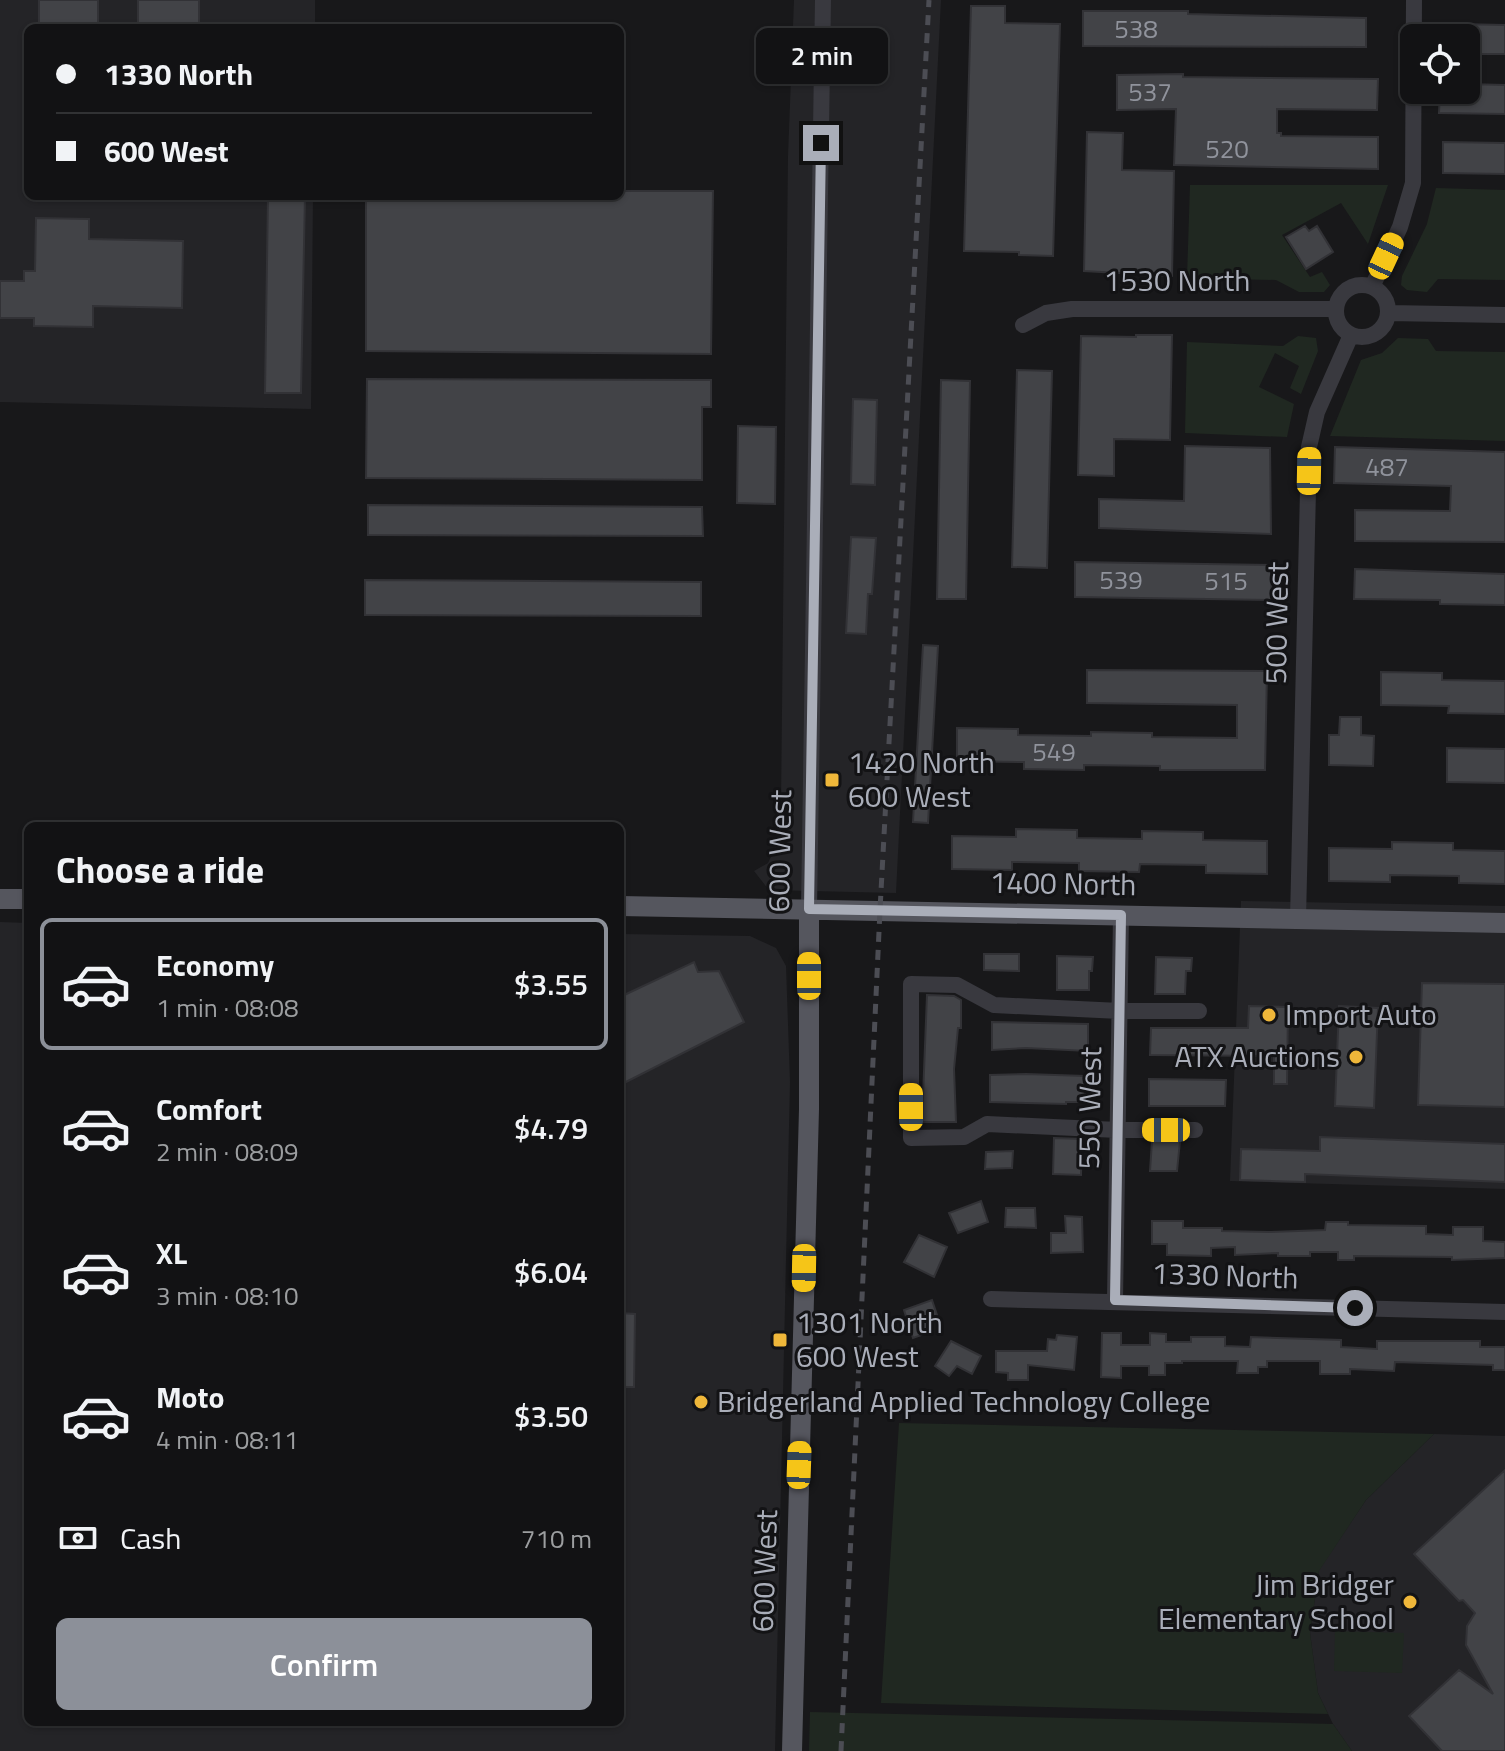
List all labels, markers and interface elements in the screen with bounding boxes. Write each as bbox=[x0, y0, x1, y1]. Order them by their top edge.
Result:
house number: 538 bbox=[1114, 9, 1158, 48]
map controls bbox=[1400, 24, 1480, 104]
button: locate bbox=[1400, 24, 1480, 104]
callout: 2 min bbox=[755, 27, 887, 83]
text: 2 min bbox=[791, 36, 853, 75]
text: 1330 North bbox=[104, 51, 253, 97]
house number: 537 bbox=[1128, 72, 1172, 111]
route end bbox=[803, 125, 839, 161]
text: 600 West bbox=[104, 128, 229, 174]
house number: 520 bbox=[1205, 129, 1249, 168]
car bbox=[1365, 229, 1407, 283]
street label: 1530 North bbox=[1104, 257, 1250, 303]
car bbox=[1297, 447, 1321, 495]
house number: 487 bbox=[1365, 447, 1409, 486]
house number: 539 bbox=[1099, 560, 1143, 599]
house number: 515 bbox=[1204, 561, 1248, 600]
street label: 500 West bbox=[1252, 561, 1300, 685]
house number: 549 bbox=[1032, 732, 1076, 771]
place label: 1420 North 600 West bbox=[848, 739, 995, 819]
marker: 1420 North 600 West bbox=[823, 771, 841, 789]
street label: 600 West bbox=[755, 789, 803, 913]
text: Choose a ride bbox=[56, 842, 264, 897]
street label: 1400 North bbox=[989, 859, 1137, 907]
text: Economy bbox=[156, 942, 274, 988]
icon: car bbox=[60, 948, 132, 1020]
car bbox=[797, 952, 821, 1000]
text: $3.55 bbox=[514, 961, 588, 1007]
text: 1 min · 08:08 bbox=[156, 988, 299, 1027]
place label: Import Auto bbox=[1285, 991, 1437, 1037]
marker: Import Auto bbox=[1260, 1006, 1278, 1024]
place label: ATX Auctions bbox=[1175, 1033, 1340, 1079]
street label: 550 West bbox=[1065, 1046, 1113, 1170]
marker: ATX Auctions bbox=[1347, 1048, 1365, 1066]
car bbox=[899, 1083, 923, 1131]
text: Comfort bbox=[156, 1086, 262, 1132]
icon: car bbox=[60, 1092, 132, 1164]
text: $4.79 bbox=[514, 1105, 588, 1151]
car bbox=[1142, 1118, 1190, 1142]
text: 2 min · 08:09 bbox=[156, 1132, 299, 1171]
text: XL bbox=[156, 1230, 187, 1276]
icon: car bbox=[60, 1236, 132, 1308]
car bbox=[792, 1244, 816, 1292]
text: $6.04 bbox=[514, 1249, 588, 1295]
street label: 1330 North bbox=[1151, 1249, 1299, 1301]
text: 3 min · 08:10 bbox=[156, 1276, 299, 1315]
route start bbox=[1337, 1290, 1373, 1326]
place label: 1301 North 600 West bbox=[796, 1299, 943, 1379]
marker: 1301 North 600 West bbox=[771, 1331, 789, 1349]
text: Moto bbox=[156, 1374, 224, 1420]
place label: Bridgerland Applied Technology College bbox=[717, 1378, 1210, 1424]
icon: car bbox=[60, 1380, 132, 1452]
text: $3.50 bbox=[514, 1393, 588, 1439]
marker: Bridgerland Applied Technology College bbox=[692, 1393, 710, 1411]
text: 4 min · 08:11 bbox=[156, 1420, 299, 1459]
car bbox=[786, 1441, 812, 1489]
street label: 600 West bbox=[739, 1508, 789, 1633]
text: Cash bbox=[120, 1515, 181, 1561]
icon: cash bbox=[56, 1516, 100, 1560]
text: 710 m bbox=[521, 1519, 592, 1558]
place label: Jim Bridger Elementary School bbox=[1158, 1561, 1394, 1641]
marker: Jim Bridger Elementary School bbox=[1401, 1593, 1419, 1611]
button: Confirm bbox=[56, 1618, 592, 1710]

